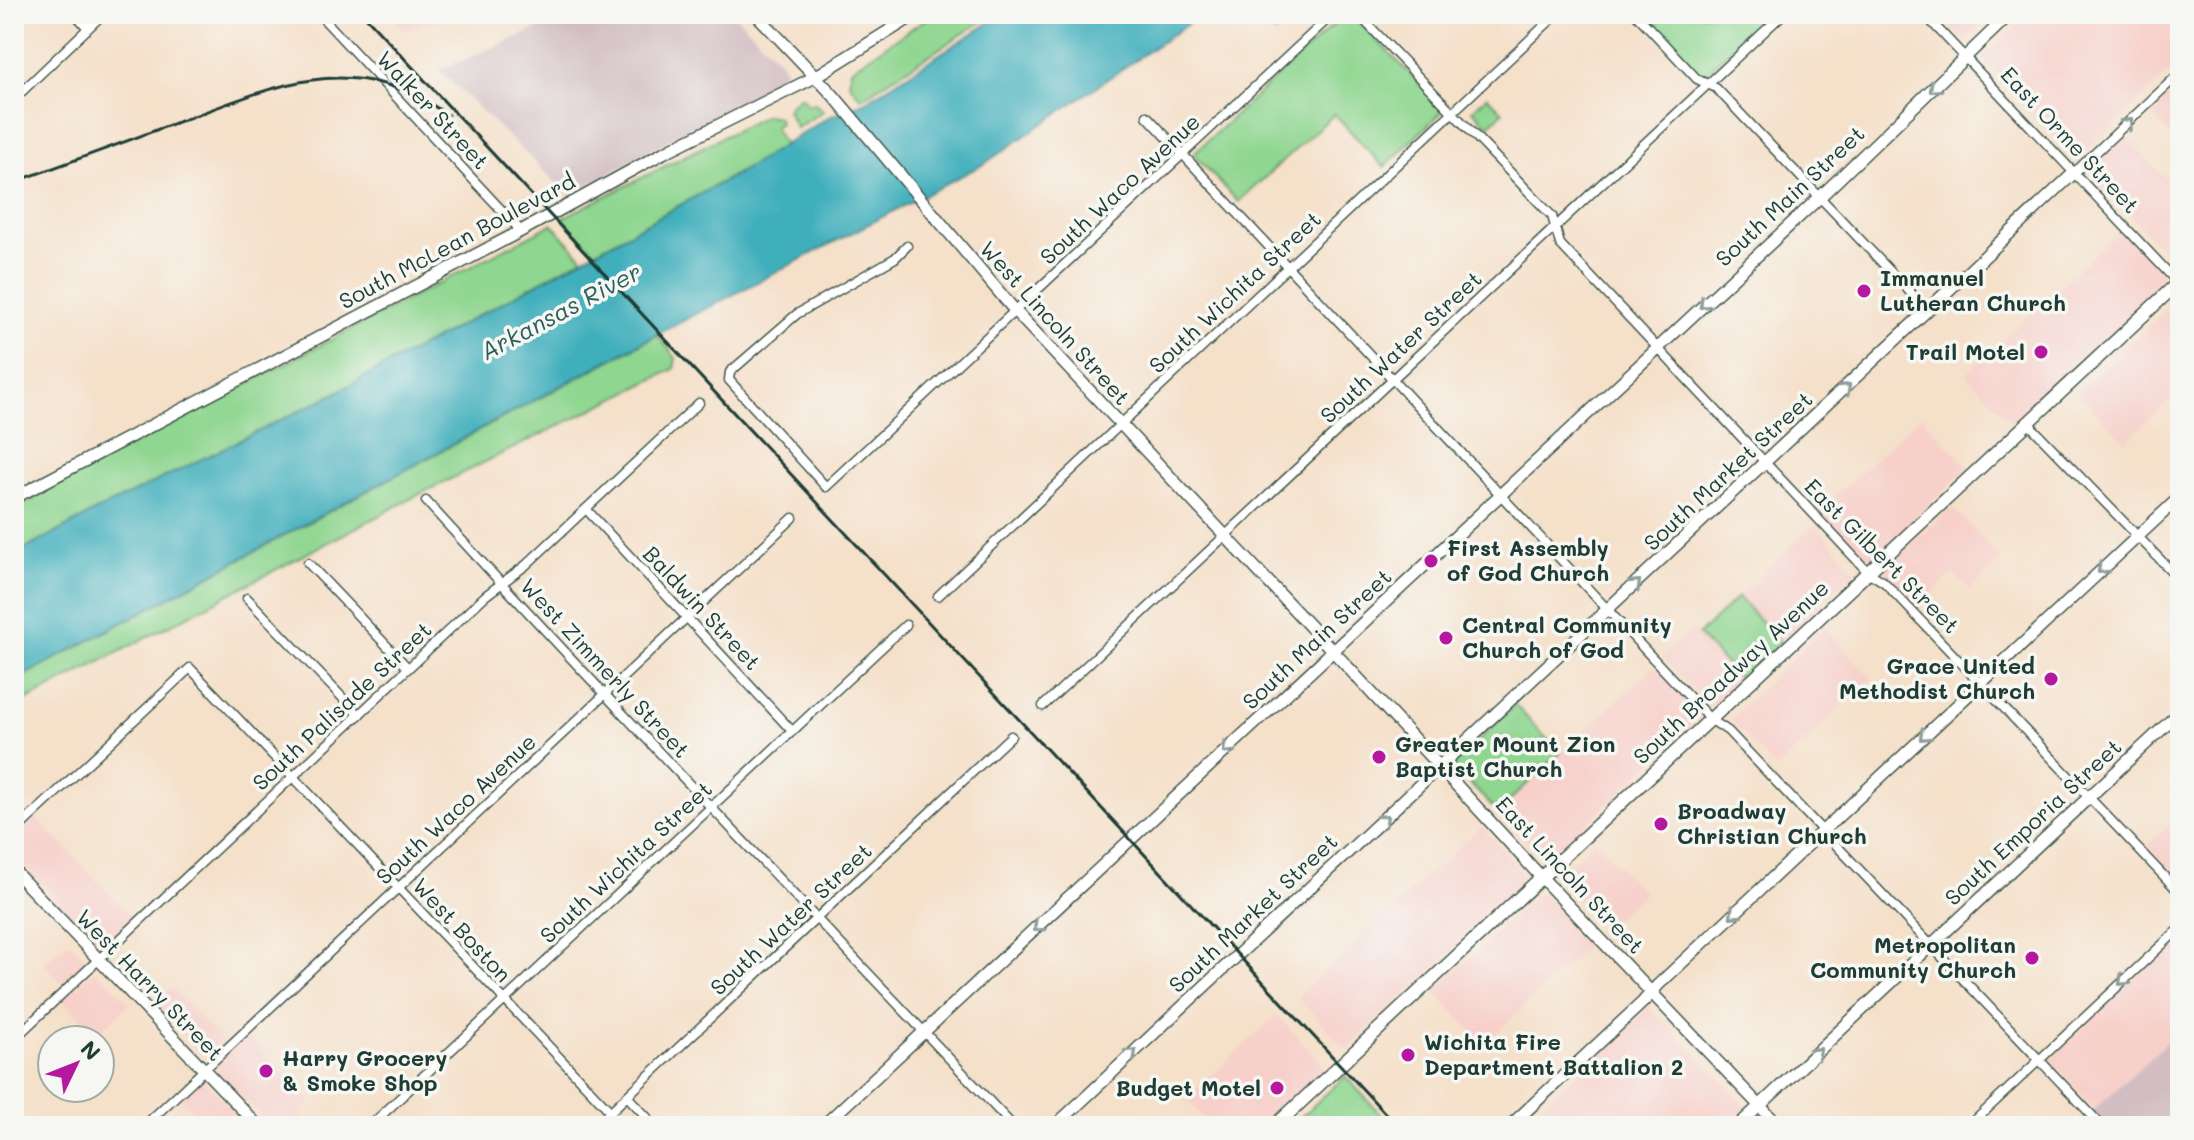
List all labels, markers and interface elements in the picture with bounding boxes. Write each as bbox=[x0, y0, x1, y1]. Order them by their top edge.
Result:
street label: Walker Street bbox=[371, 44, 496, 175]
street label: East Orme Street bbox=[1995, 60, 2146, 219]
one-way arrow bbox=[1929, 78, 1943, 93]
street label: South Waco Avenue bbox=[1033, 107, 1206, 270]
one-way arrow bbox=[2118, 118, 2133, 132]
street label: South Main Street bbox=[1709, 119, 1870, 272]
street label: South McLean Boulevard bbox=[334, 166, 580, 315]
street label: South Wichita Street bbox=[1142, 204, 1327, 379]
street label: West Lincoln Street bbox=[974, 234, 1137, 411]
water label: Arkansas River bbox=[474, 255, 646, 366]
place label: Immanuel Lutheran Church bbox=[1880, 263, 2066, 317]
street label: South Water Street bbox=[1314, 264, 1488, 429]
marker: Immanuel Lutheran Church bbox=[1855, 282, 1873, 300]
one-way arrow bbox=[1699, 295, 1713, 310]
place label: Trail Motel bbox=[1906, 337, 2025, 366]
marker: Trail Motel bbox=[2032, 343, 2050, 361]
one-way arrow bbox=[1837, 382, 1851, 397]
street label: South Market Street bbox=[1637, 385, 1818, 557]
street label: East Gilbert Street bbox=[1799, 472, 1966, 639]
place label: First Assembly of God Church bbox=[1447, 533, 1609, 587]
street label: Baldwin Street bbox=[637, 539, 767, 676]
marker: First Assembly of God Church bbox=[1422, 552, 1440, 570]
one-way arrow bbox=[2097, 560, 2112, 574]
street label: South Main Street bbox=[1236, 562, 1397, 715]
street label: West Zimmerly Street bbox=[514, 572, 696, 764]
street label: South Broadway Avenue bbox=[1627, 573, 1835, 770]
one-way arrow bbox=[1627, 579, 1641, 594]
place label: Central Community Church of God bbox=[1462, 610, 1672, 664]
street label: South Palisade Street bbox=[246, 615, 437, 796]
marker: Central Community Church of God bbox=[1437, 629, 1455, 647]
place label: Grace United Methodist Church bbox=[1839, 651, 2035, 705]
marker: Grace United Methodist Church bbox=[2042, 670, 2060, 688]
street label: South Waco Avenue bbox=[369, 727, 542, 890]
one-way arrow bbox=[1919, 727, 1933, 742]
place label: Greater Mount Zion Baptist Church bbox=[1395, 729, 1615, 783]
street label: South Emporia Street bbox=[1938, 732, 2127, 911]
one-way arrow bbox=[1222, 740, 1236, 755]
marker: Greater Mount Zion Baptist Church bbox=[1370, 748, 1388, 766]
street label: South Wichita Street bbox=[533, 774, 718, 949]
street label: East Lincoln Street bbox=[1490, 790, 1651, 960]
place label: Broadway Christian Church bbox=[1677, 796, 1866, 850]
one-way arrow bbox=[1375, 813, 1389, 828]
marker: Broadway Christian Church bbox=[1652, 815, 1670, 833]
street label: South Market Street bbox=[1162, 827, 1343, 999]
street label: South Water Street bbox=[704, 836, 878, 1001]
street label: West Boston bbox=[407, 871, 518, 988]
street label: West Harry Street bbox=[70, 903, 230, 1067]
one-way arrow bbox=[1729, 904, 1743, 919]
one-way arrow bbox=[1033, 918, 1047, 933]
place label: Metropolitan Community Church bbox=[1810, 930, 2016, 984]
marker: Metropolitan Community Church bbox=[2023, 949, 2041, 967]
one-way arrow bbox=[2118, 972, 2132, 987]
north arrow bbox=[36, 1024, 116, 1104]
place label: Wichita Fire Department Battalion 2 bbox=[1424, 1027, 1683, 1081]
text: N bbox=[75, 1034, 107, 1066]
place label: Harry Grocery & Smoke Shop bbox=[282, 1043, 447, 1097]
marker: Wichita Fire Department Battalion 2 bbox=[1399, 1046, 1417, 1064]
one-way arrow bbox=[1807, 1047, 1822, 1061]
one-way arrow bbox=[1123, 1049, 1138, 1063]
marker: Harry Grocery & Smoke Shop bbox=[257, 1062, 275, 1080]
place label: Budget Motel bbox=[1116, 1073, 1261, 1102]
marker: Budget Motel bbox=[1268, 1079, 1286, 1097]

